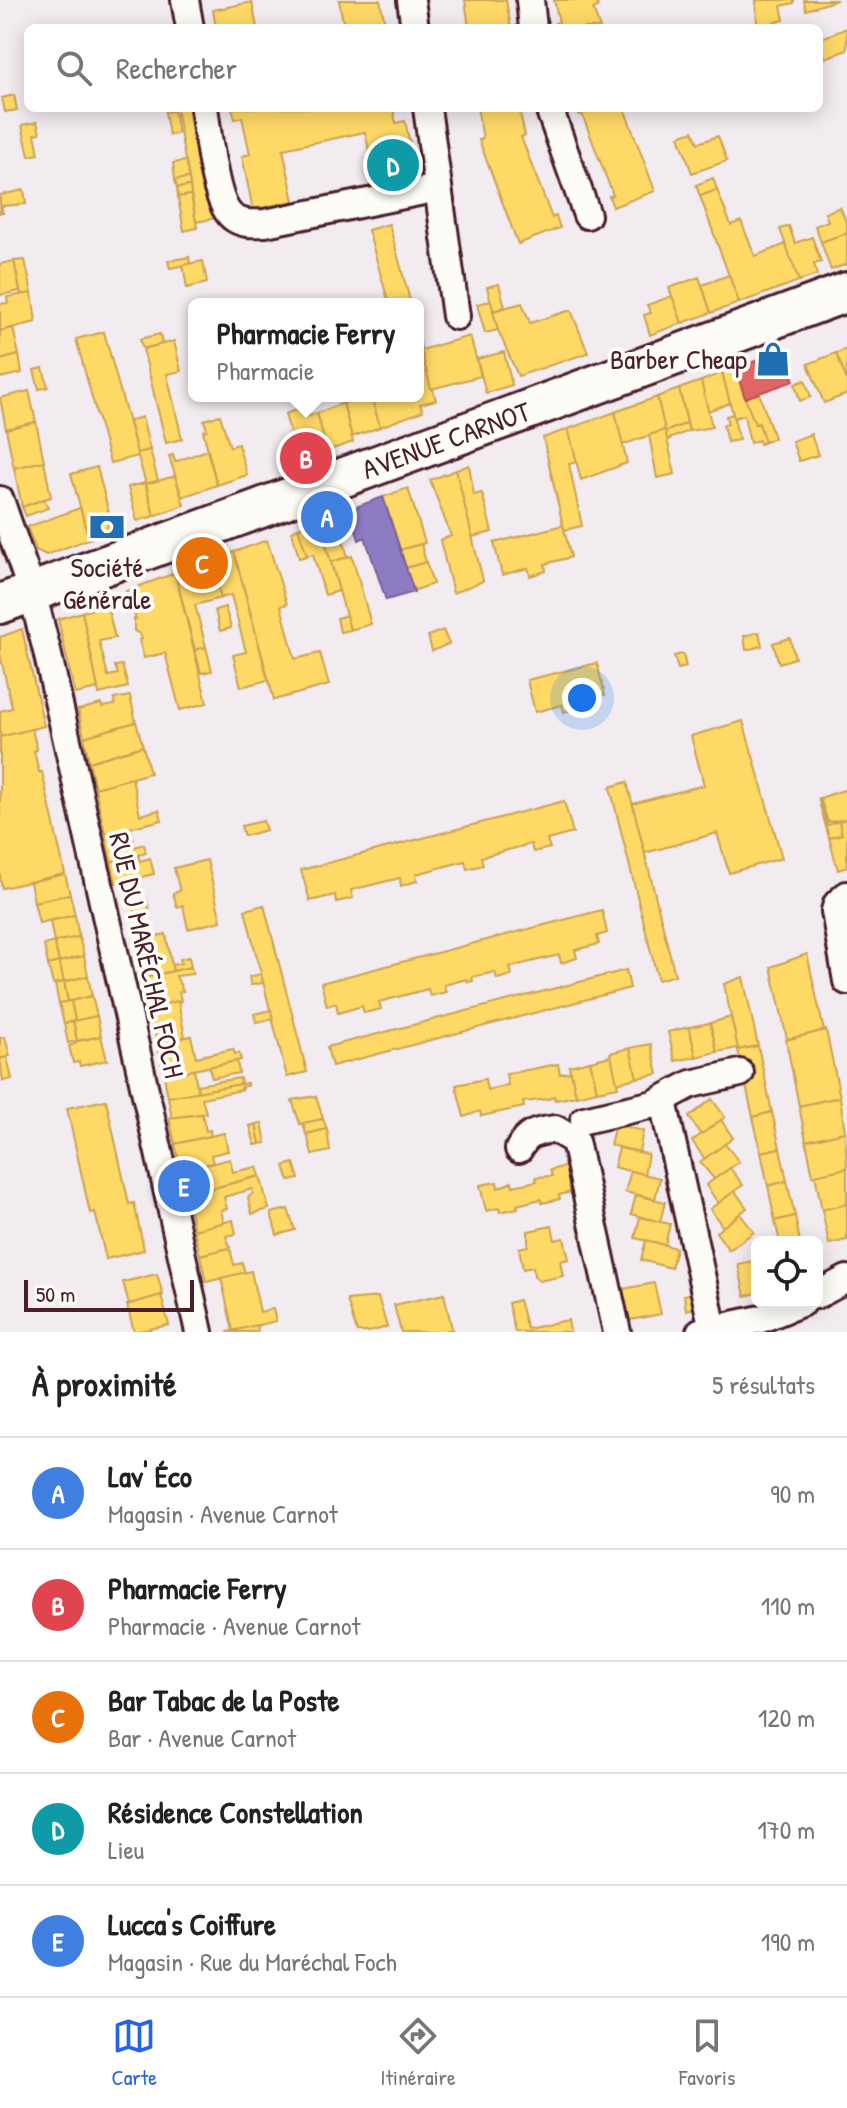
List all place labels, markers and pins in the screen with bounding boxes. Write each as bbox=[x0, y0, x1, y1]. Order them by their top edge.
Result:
pin: D bbox=[367, 135, 419, 195]
place label: Barber Cheap bbox=[610, 340, 747, 378]
shop icon: Barber Cheap bbox=[754, 340, 792, 378]
pin: B bbox=[280, 428, 332, 488]
pin: A bbox=[301, 487, 353, 547]
bank icon: Société Générale bbox=[88, 508, 126, 546]
pin: C bbox=[176, 533, 228, 593]
place label: Société Générale bbox=[63, 548, 151, 618]
pin: E bbox=[158, 1156, 210, 1216]

